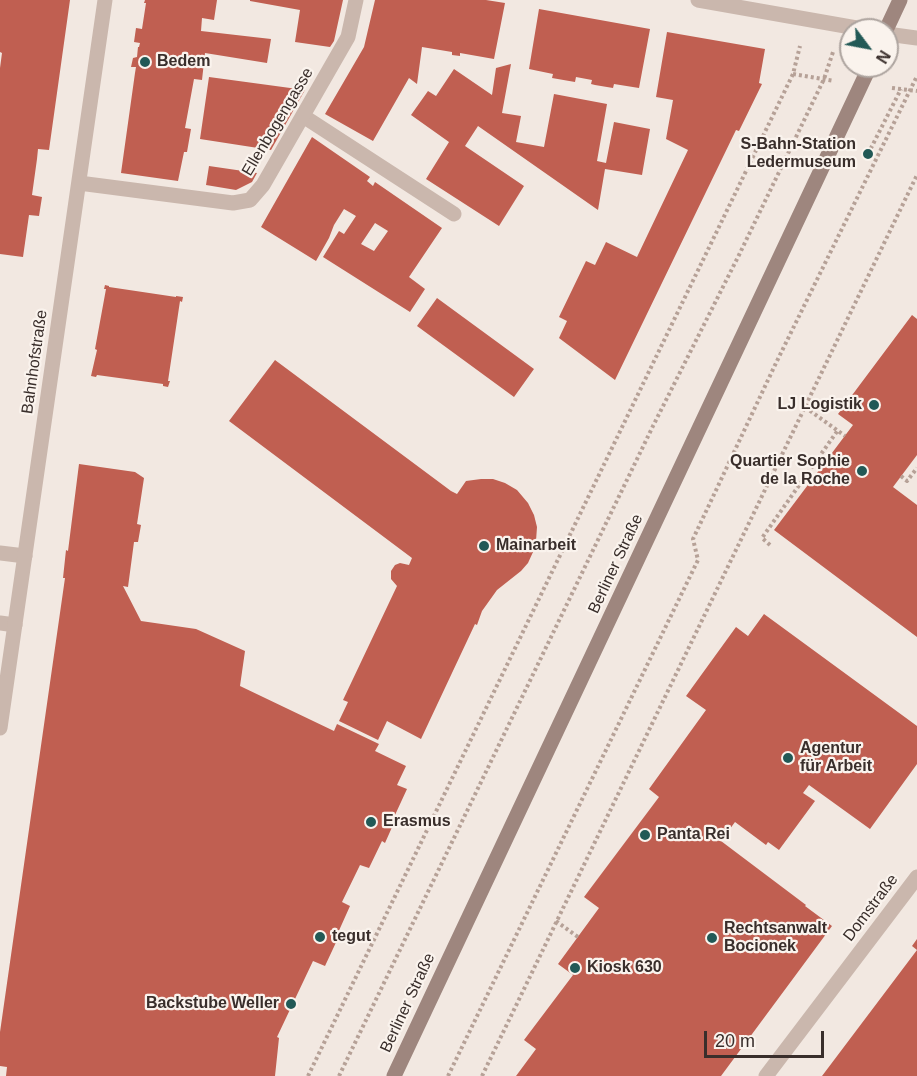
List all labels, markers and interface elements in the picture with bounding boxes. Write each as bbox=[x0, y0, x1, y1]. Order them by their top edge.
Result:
north arrow bbox=[839, 18, 899, 78]
text: N bbox=[873, 47, 893, 66]
place label: Bedem bbox=[157, 52, 210, 72]
marker: Bedem bbox=[138, 55, 152, 69]
street label: Ellenbogengasse bbox=[238, 64, 318, 180]
place label: S-Bahn-Station Ledermuseum bbox=[740, 135, 856, 173]
marker: S-Bahn-Station Ledermuseum bbox=[861, 147, 875, 161]
street label: Bahnhofstraße bbox=[18, 309, 52, 415]
place label: LJ Logistik bbox=[778, 395, 862, 415]
marker: LJ Logistik bbox=[867, 398, 881, 412]
place label: Quartier Sophie de la Roche bbox=[730, 452, 850, 490]
marker: Quartier Sophie de la Roche bbox=[855, 464, 869, 478]
street label: Berliner Straße bbox=[585, 511, 647, 617]
place label: Mainarbeit bbox=[496, 536, 576, 556]
marker: Mainarbeit bbox=[477, 539, 491, 553]
place label: Agentur für Arbeit bbox=[800, 739, 872, 777]
marker: Agentur für Arbeit bbox=[781, 751, 795, 765]
place label: Erasmus bbox=[383, 812, 451, 832]
marker: Erasmus bbox=[364, 815, 378, 829]
place label: Panta Rei bbox=[657, 825, 730, 845]
marker: Panta Rei bbox=[638, 828, 652, 842]
street label: Domstraße bbox=[840, 871, 902, 945]
place label: Rechtsanwalt Bocionek bbox=[724, 919, 827, 957]
place label: tegut bbox=[332, 927, 371, 947]
marker: tegut bbox=[313, 930, 327, 944]
marker: Rechtsanwalt Bocionek bbox=[705, 931, 719, 945]
street label: Berliner Straße bbox=[377, 950, 439, 1056]
place label: Kiosk 630 bbox=[587, 958, 662, 978]
marker: Kiosk 630 bbox=[568, 961, 582, 975]
place label: Backstube Weller bbox=[146, 994, 279, 1014]
marker: Backstube Weller bbox=[284, 997, 298, 1011]
scale bar bbox=[707, 1019, 827, 1057]
text: 20 m bbox=[715, 1031, 755, 1051]

